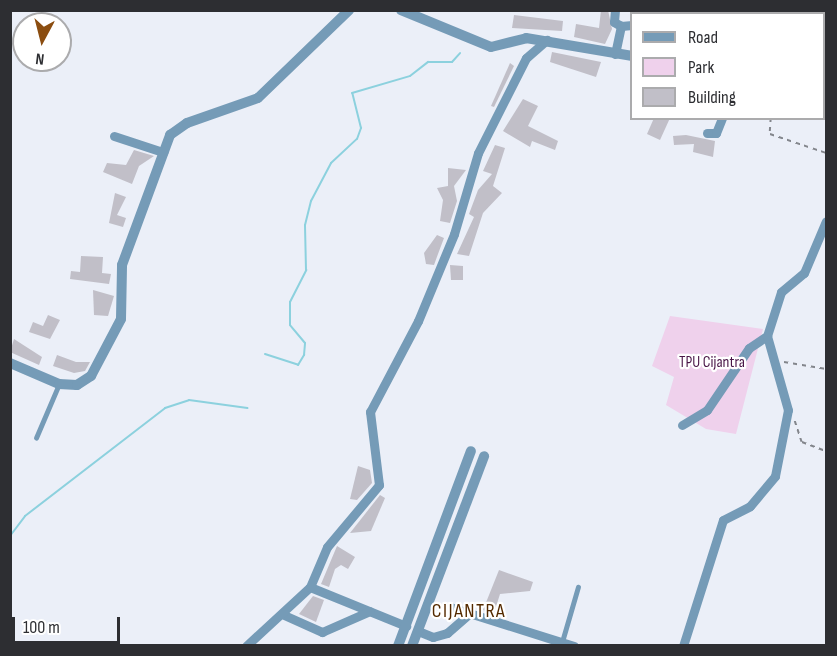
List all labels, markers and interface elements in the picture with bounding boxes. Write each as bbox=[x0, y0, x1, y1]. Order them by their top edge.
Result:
north arrow bbox=[12, 12, 72, 72]
legend bbox=[630, 12, 825, 120]
text: Road bbox=[688, 27, 718, 48]
text: N bbox=[35, 48, 45, 68]
text: Park bbox=[688, 57, 714, 78]
text: Building bbox=[688, 87, 736, 108]
park label: TPU Cijantra bbox=[679, 353, 745, 373]
district label: CIJANTRA bbox=[432, 599, 506, 623]
scale bar bbox=[15, 605, 123, 643]
text: 100 m bbox=[23, 617, 60, 638]

